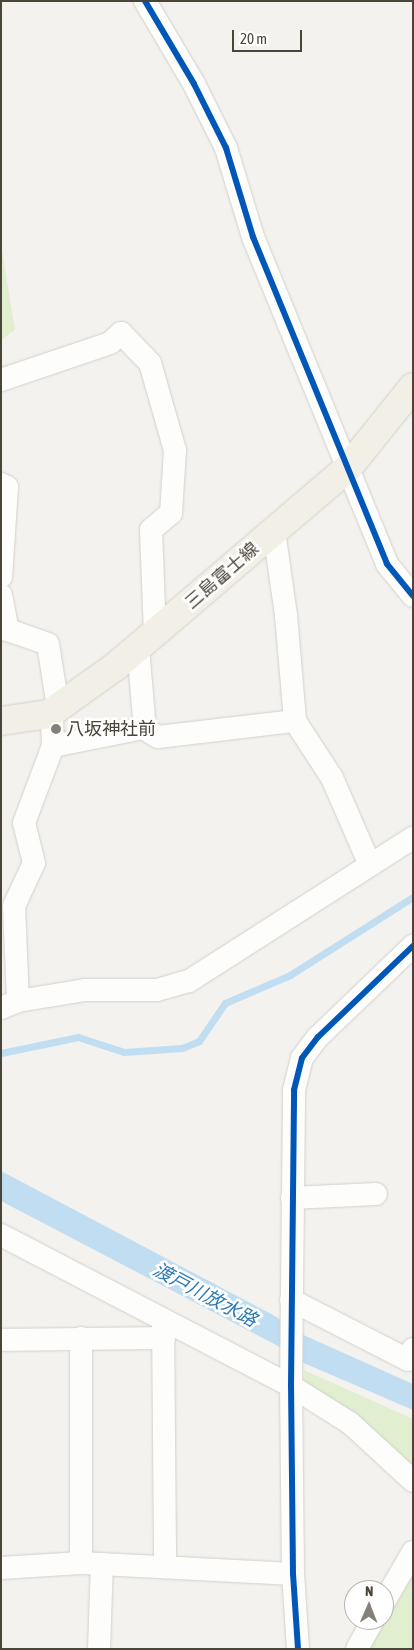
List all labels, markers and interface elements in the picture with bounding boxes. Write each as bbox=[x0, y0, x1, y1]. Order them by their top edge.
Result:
scale bar bbox=[234, 20, 304, 52]
text: 20 m bbox=[240, 30, 267, 47]
street label: 三島富士線 bbox=[181, 538, 263, 614]
place label: 八坂神社前 bbox=[66, 718, 156, 740]
marker: 八坂神社前 bbox=[50, 723, 62, 735]
water label: 渡戸川放水路 bbox=[149, 1258, 261, 1332]
north arrow bbox=[344, 1580, 394, 1630]
text: N bbox=[365, 1583, 374, 1599]

